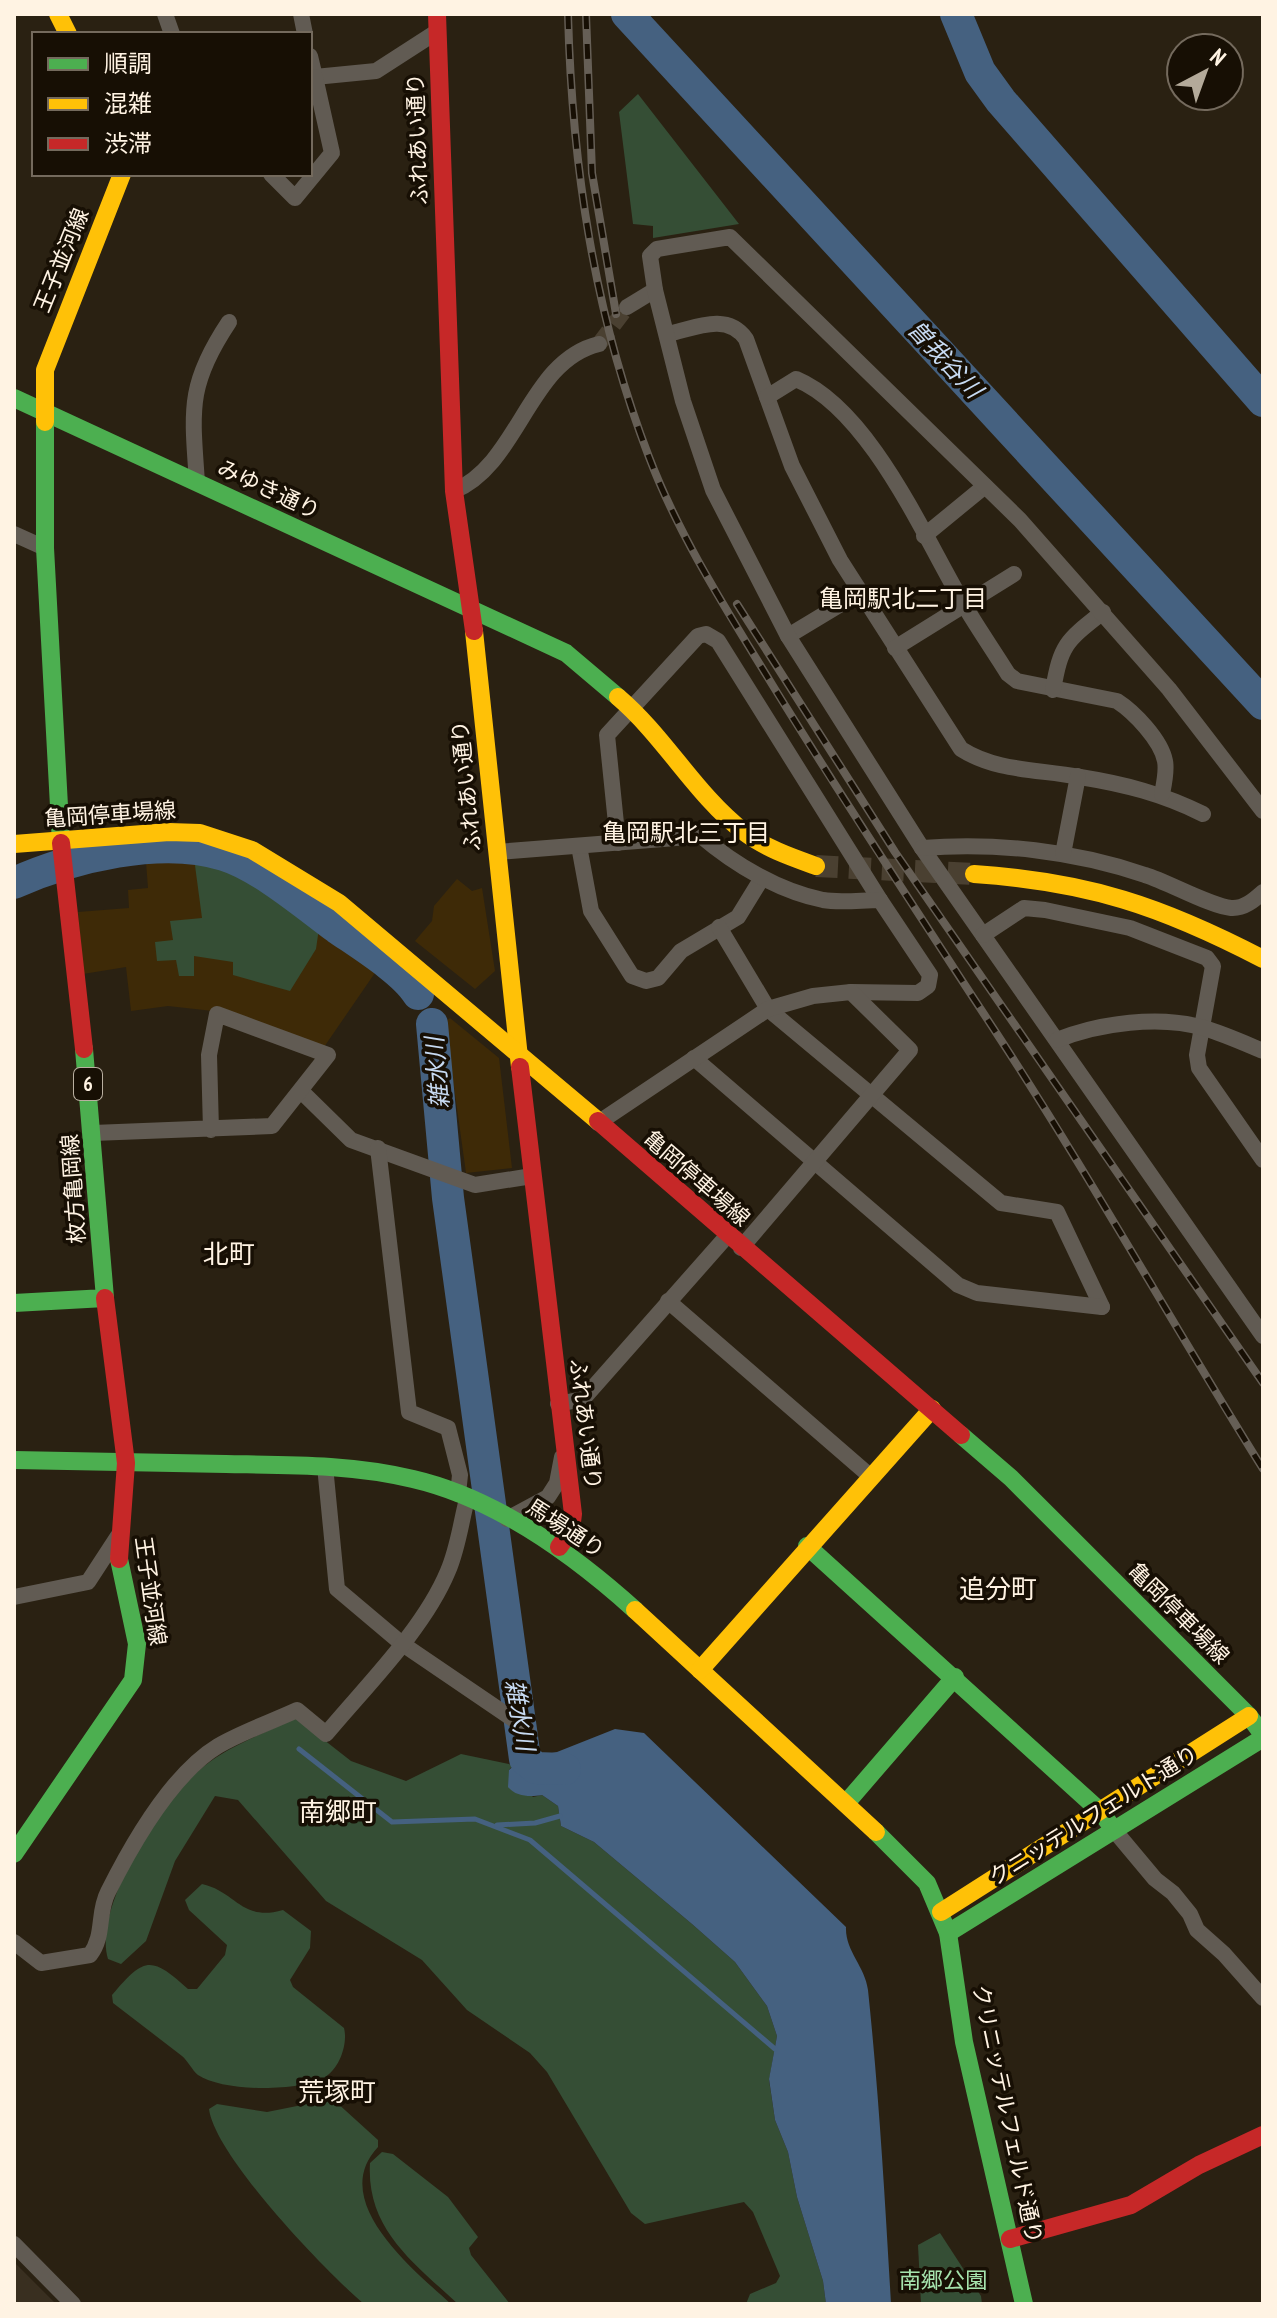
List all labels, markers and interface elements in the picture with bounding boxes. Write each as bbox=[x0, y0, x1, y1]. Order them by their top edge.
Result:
legend bbox=[32, 32, 312, 176]
north arrow bbox=[1165, 32, 1245, 112]
text: N bbox=[1204, 42, 1232, 71]
text: 順調 bbox=[104, 48, 152, 79]
street label: ふれあい通り bbox=[401, 73, 433, 205]
text: 混雑 bbox=[104, 88, 152, 119]
text: 渋滞 bbox=[104, 128, 152, 159]
street label: 王子並河線 bbox=[27, 204, 95, 316]
water label: 曽我谷川 bbox=[901, 313, 991, 407]
street label: みゆき通り bbox=[213, 453, 325, 525]
district label: 亀岡駅北二丁目 bbox=[819, 583, 987, 614]
street label: ふれあい通り bbox=[445, 719, 487, 853]
street label: 亀岡停車場線 bbox=[43, 795, 177, 833]
district label: 亀岡駅北三丁目 bbox=[602, 817, 770, 848]
water label: 雑水川 bbox=[418, 1033, 456, 1110]
road number: 6 bbox=[74, 1068, 102, 1100]
street label: 亀岡停車場線 bbox=[638, 1124, 756, 1232]
street label: 枚方亀岡線 bbox=[55, 1133, 91, 1245]
district label: 北町 bbox=[203, 1237, 255, 1270]
street label: ふれあい通り bbox=[564, 1357, 608, 1491]
street label: 馬場通り bbox=[521, 1492, 611, 1564]
street label: 王子並河線 bbox=[129, 1535, 173, 1647]
street label: 亀岡停車場線 bbox=[1122, 1556, 1236, 1670]
district label: 追分町 bbox=[959, 1572, 1037, 1605]
water label: 雑水川 bbox=[498, 1677, 542, 1756]
street label: クニッテルフェルト通り bbox=[983, 1739, 1203, 1891]
district label: 南郷町 bbox=[299, 1795, 377, 1828]
street label: クリニッテルフェルド通り bbox=[967, 1982, 1049, 2246]
district label: 荒塚町 bbox=[298, 2075, 376, 2108]
park label: 南郷公園 bbox=[899, 2266, 987, 2294]

